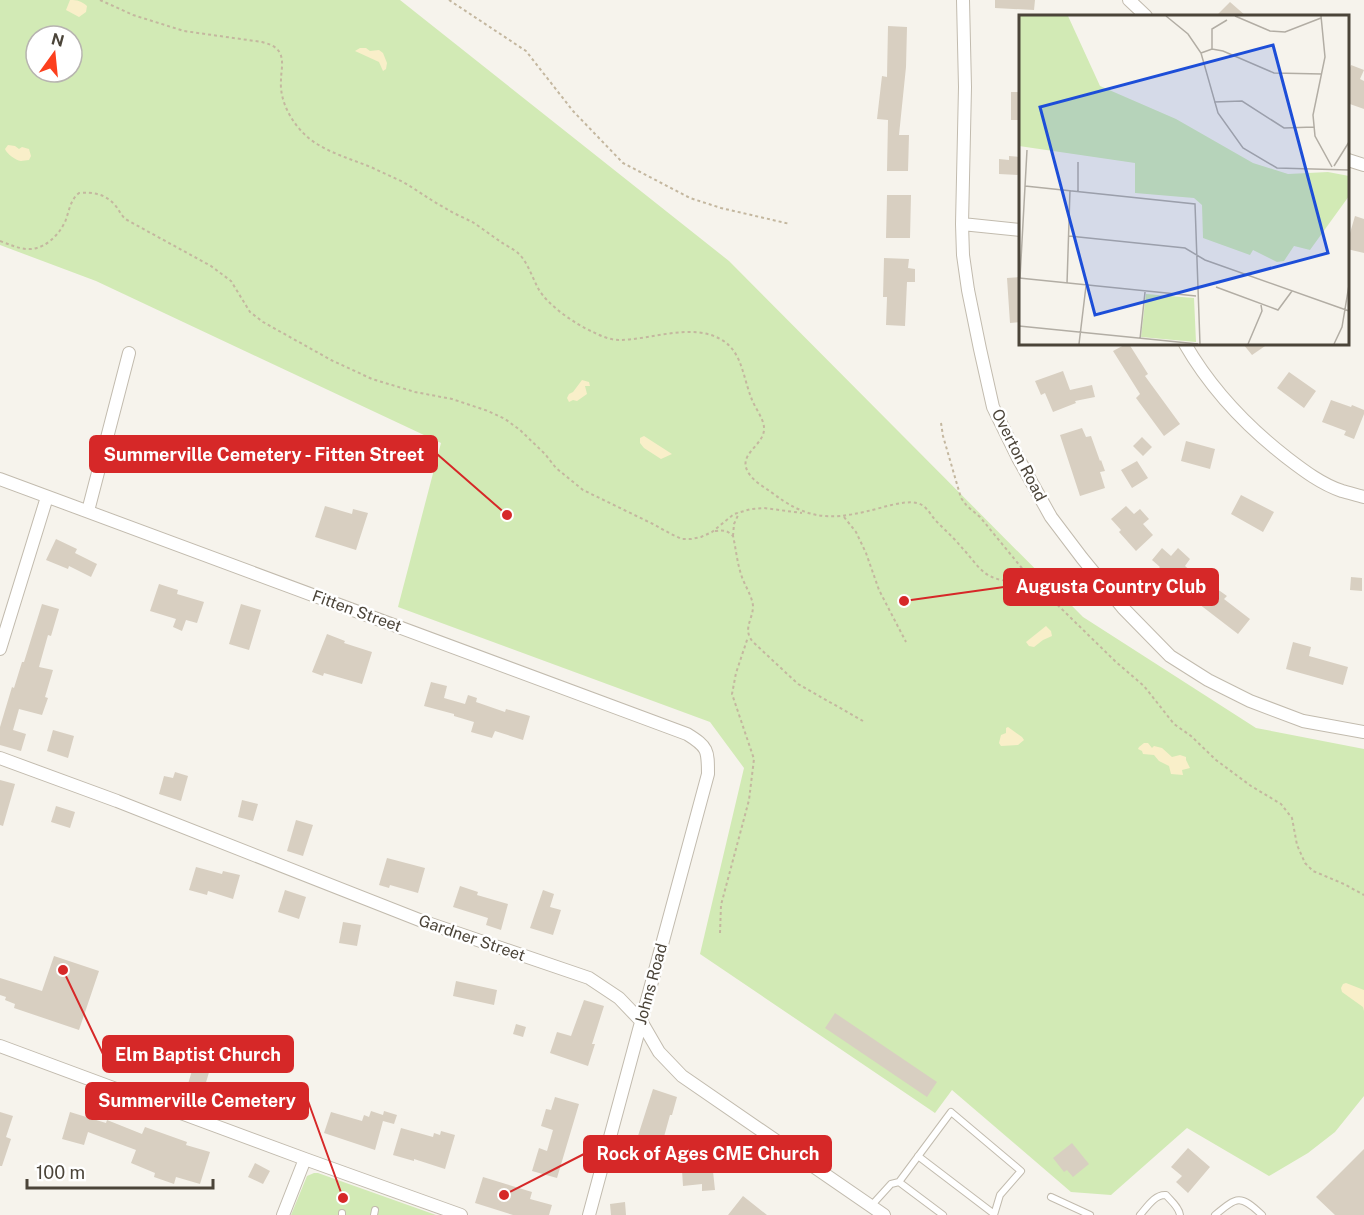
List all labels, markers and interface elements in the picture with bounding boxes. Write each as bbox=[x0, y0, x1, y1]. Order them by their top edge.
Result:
inset map bbox=[1019, 15, 1349, 345]
north arrow bbox=[24, 24, 84, 84]
text: N bbox=[49, 29, 66, 51]
street label: Overton Road bbox=[988, 406, 1050, 504]
callout: Summerville Cemetery - Fitten Street bbox=[90, 436, 437, 472]
text: Summerville Cemetery - Fitten Street bbox=[104, 444, 424, 465]
callout: Augusta Country Club bbox=[1004, 569, 1218, 605]
text: Augusta Country Club bbox=[1016, 576, 1206, 597]
street label: Fitten Street bbox=[310, 586, 404, 636]
street label: Gardner Street bbox=[416, 911, 528, 965]
street label: Johns Road bbox=[631, 941, 671, 1027]
callout: Elm Baptist Church bbox=[103, 1036, 293, 1072]
text: Elm Baptist Church bbox=[115, 1044, 281, 1065]
callout: Summerville Cemetery bbox=[86, 1083, 308, 1119]
text: Summerville Cemetery bbox=[98, 1090, 296, 1111]
callout: Rock of Ages CME Church bbox=[584, 1136, 831, 1172]
text: Rock of Ages CME Church bbox=[597, 1143, 819, 1164]
scale bar bbox=[27, 1152, 213, 1190]
text: 100 m bbox=[36, 1162, 85, 1183]

